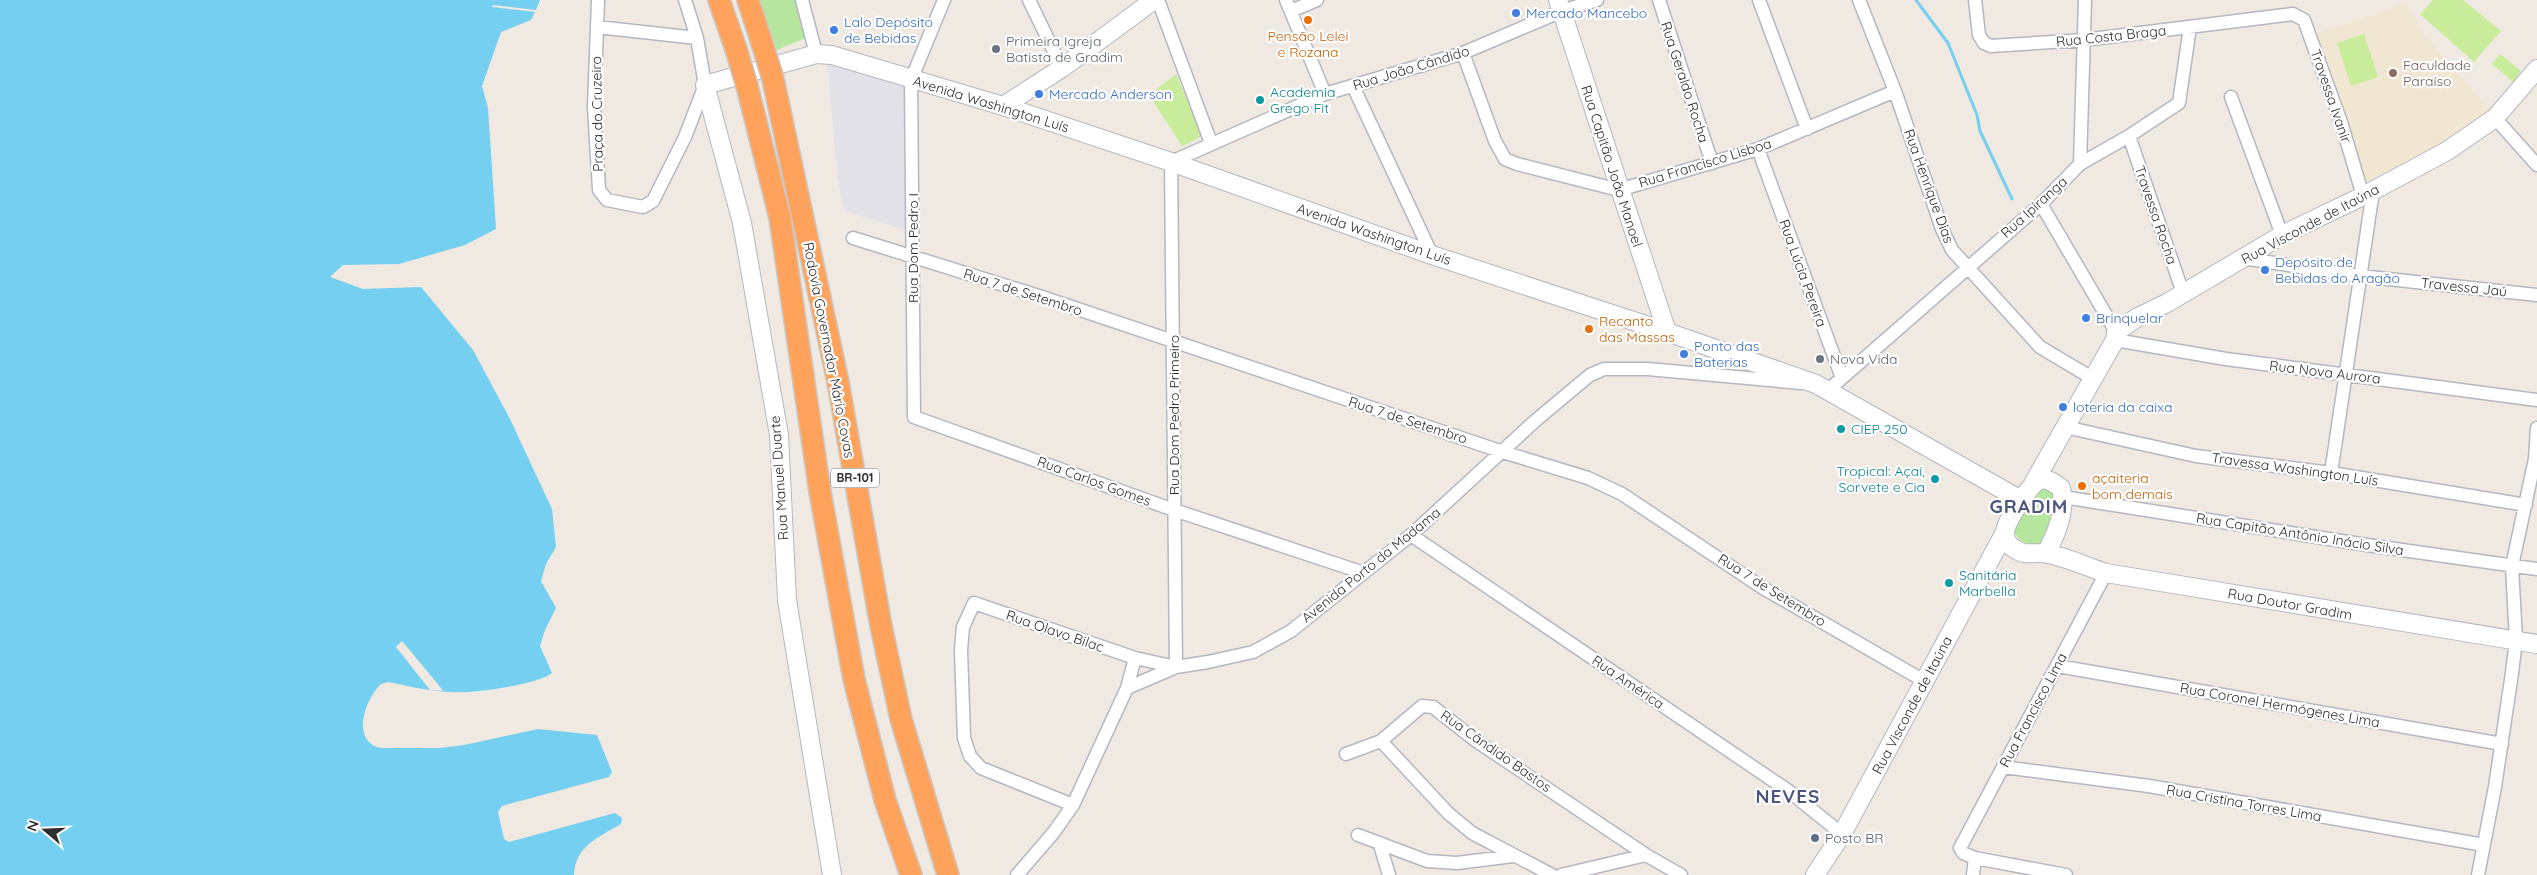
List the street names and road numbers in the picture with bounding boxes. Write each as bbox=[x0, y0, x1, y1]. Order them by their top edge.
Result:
street label: Rua Geraldo Rocha bbox=[1657, 19, 1713, 145]
street label: Rua Costa Braga bbox=[2055, 21, 2167, 51]
street label: Rua João Cândido bbox=[1351, 42, 1471, 94]
street label: Travessa Ivanir bbox=[2307, 47, 2356, 146]
street label: Praça do Cruzeiro bbox=[587, 56, 607, 172]
street label: Avenida Washington Luís bbox=[911, 72, 1071, 136]
street label: Rua Capitão João Manoel bbox=[1577, 83, 1647, 249]
street label: Rua Henrique Dias bbox=[1900, 126, 1958, 246]
street label: Rua Francisco Lisboa bbox=[1636, 134, 1774, 192]
street label: Travessa Rocha bbox=[2131, 163, 2181, 267]
street label: Rua Ipiranga bbox=[1997, 172, 2071, 242]
street label: Rua Visconde de Itaúna bbox=[2238, 180, 2382, 268]
street label: Rua Dom Pedro I bbox=[904, 193, 922, 303]
street label: Avenida Washington Luís bbox=[1294, 199, 1454, 269]
street label: Rua Lúcia Pereira bbox=[1775, 217, 1831, 329]
street label: Rodovia Governador Mário Covas bbox=[799, 241, 859, 459]
street label: Rua 7 de Setembro bbox=[961, 264, 1085, 320]
street label: Travessa Jaú bbox=[2420, 274, 2508, 300]
street label: Rua Dom Pedro Primeiro bbox=[1165, 335, 1183, 495]
street label: Rua Nova Aurora bbox=[2268, 356, 2382, 388]
street label: Rua 7 de Setembro bbox=[1346, 392, 1470, 448]
street label: Rua Manuel Duarte bbox=[766, 415, 792, 541]
street label: Travessa Washington Luís bbox=[2210, 448, 2380, 490]
street label: Rua Carlos Gomes bbox=[1035, 452, 1153, 510]
road number: BR-101 bbox=[831, 468, 879, 488]
street label: Avenida Porto da Madama bbox=[1298, 503, 1444, 627]
street label: Rua Capitão Antônio Inácio Silva bbox=[2195, 509, 2405, 559]
street label: Rua 7 de Setembro bbox=[1715, 550, 1829, 630]
street label: Rua Doutor Gradim bbox=[2226, 584, 2354, 624]
street label: Rua Olavo Bilac bbox=[1004, 606, 1106, 656]
street label: Rua Visconde de Itaúna bbox=[1868, 633, 1956, 777]
street label: Rua Francisco Lima bbox=[1995, 650, 2071, 770]
street label: Rua América bbox=[1588, 651, 1668, 713]
street label: Rua Coronel Hermógenes Lima bbox=[2179, 679, 2381, 731]
street label: Rua Cândido Bastos bbox=[1437, 706, 1555, 796]
street label: Rua Cristina Torres Lima bbox=[2165, 780, 2323, 826]

